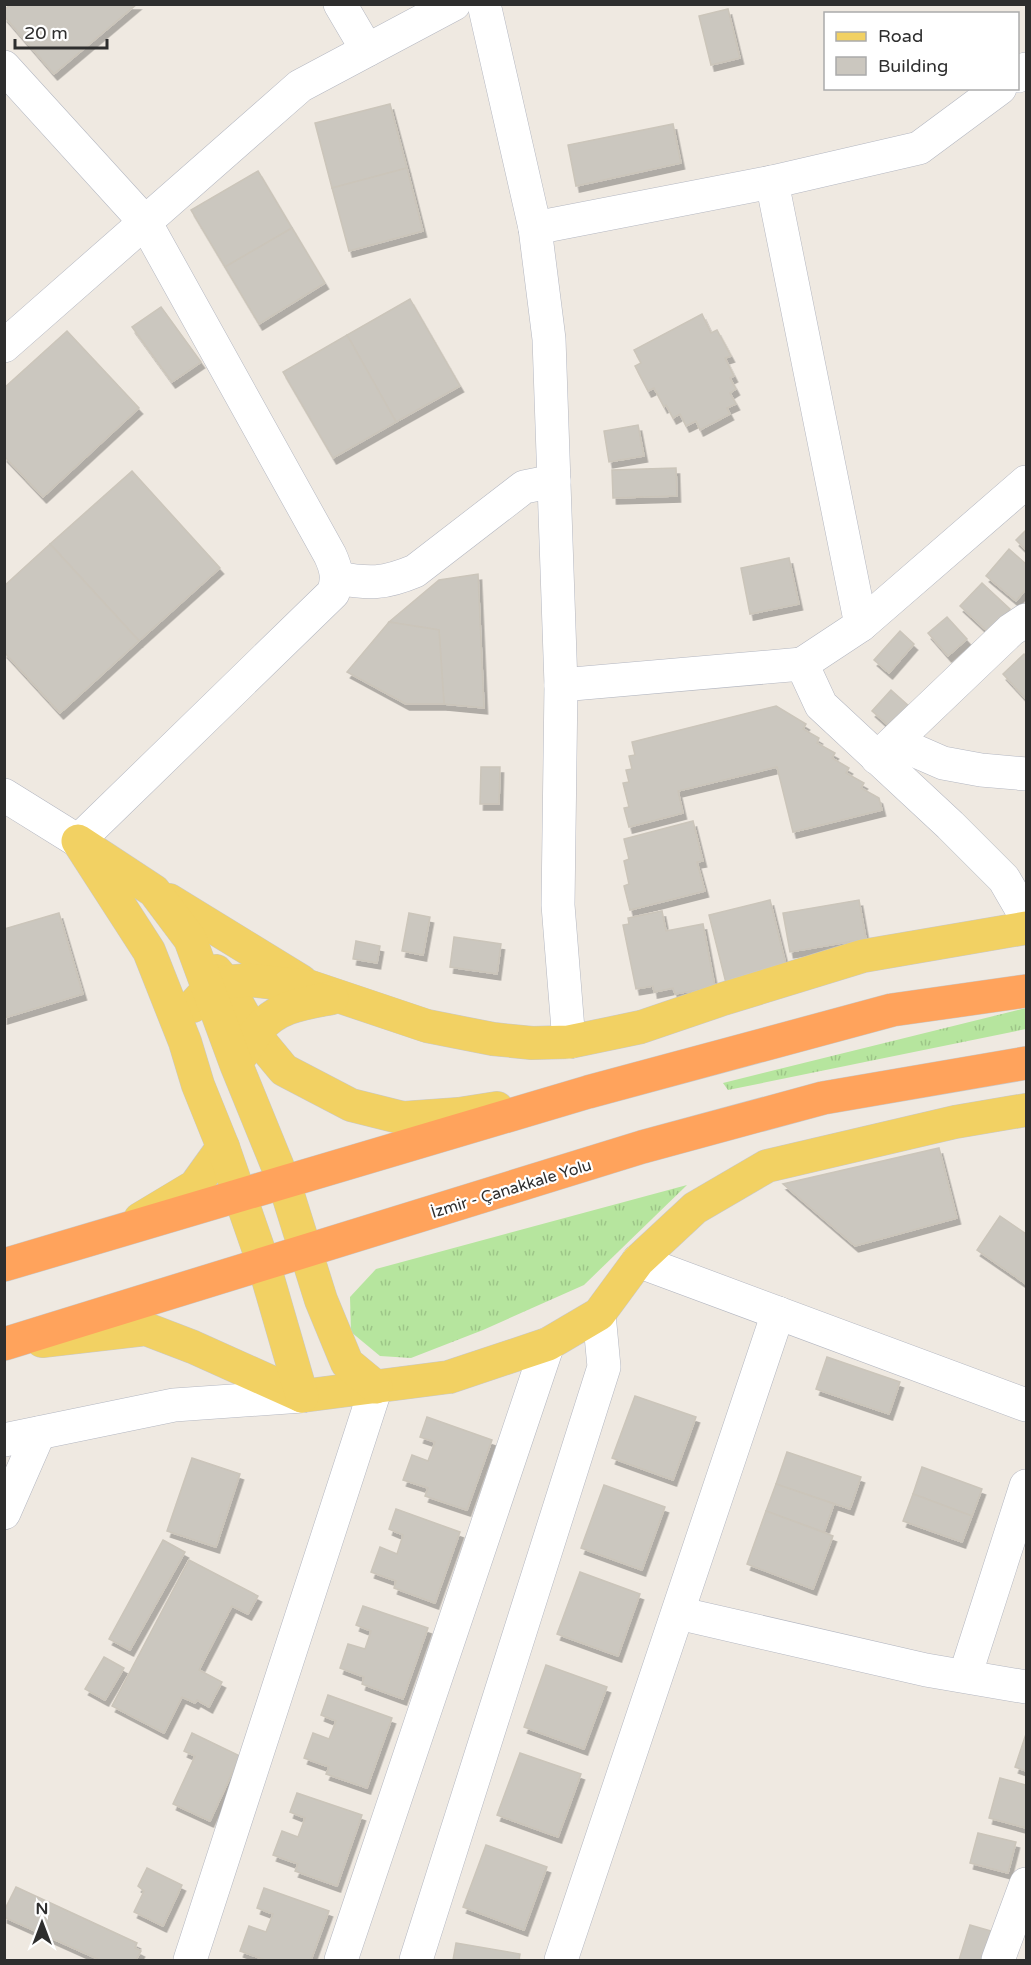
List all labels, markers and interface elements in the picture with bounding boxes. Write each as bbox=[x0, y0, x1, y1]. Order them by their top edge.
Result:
scale bar bbox=[15, 12, 106, 50]
legend bbox=[824, 12, 1019, 90]
text: 20 m bbox=[24, 22, 68, 44]
text: Road bbox=[878, 25, 923, 47]
text: Building bbox=[878, 55, 948, 77]
street label: İzmir - Çanakkale Yolu bbox=[429, 1155, 594, 1223]
north arrow bbox=[12, 1893, 72, 1953]
text: N bbox=[36, 1899, 48, 1919]

